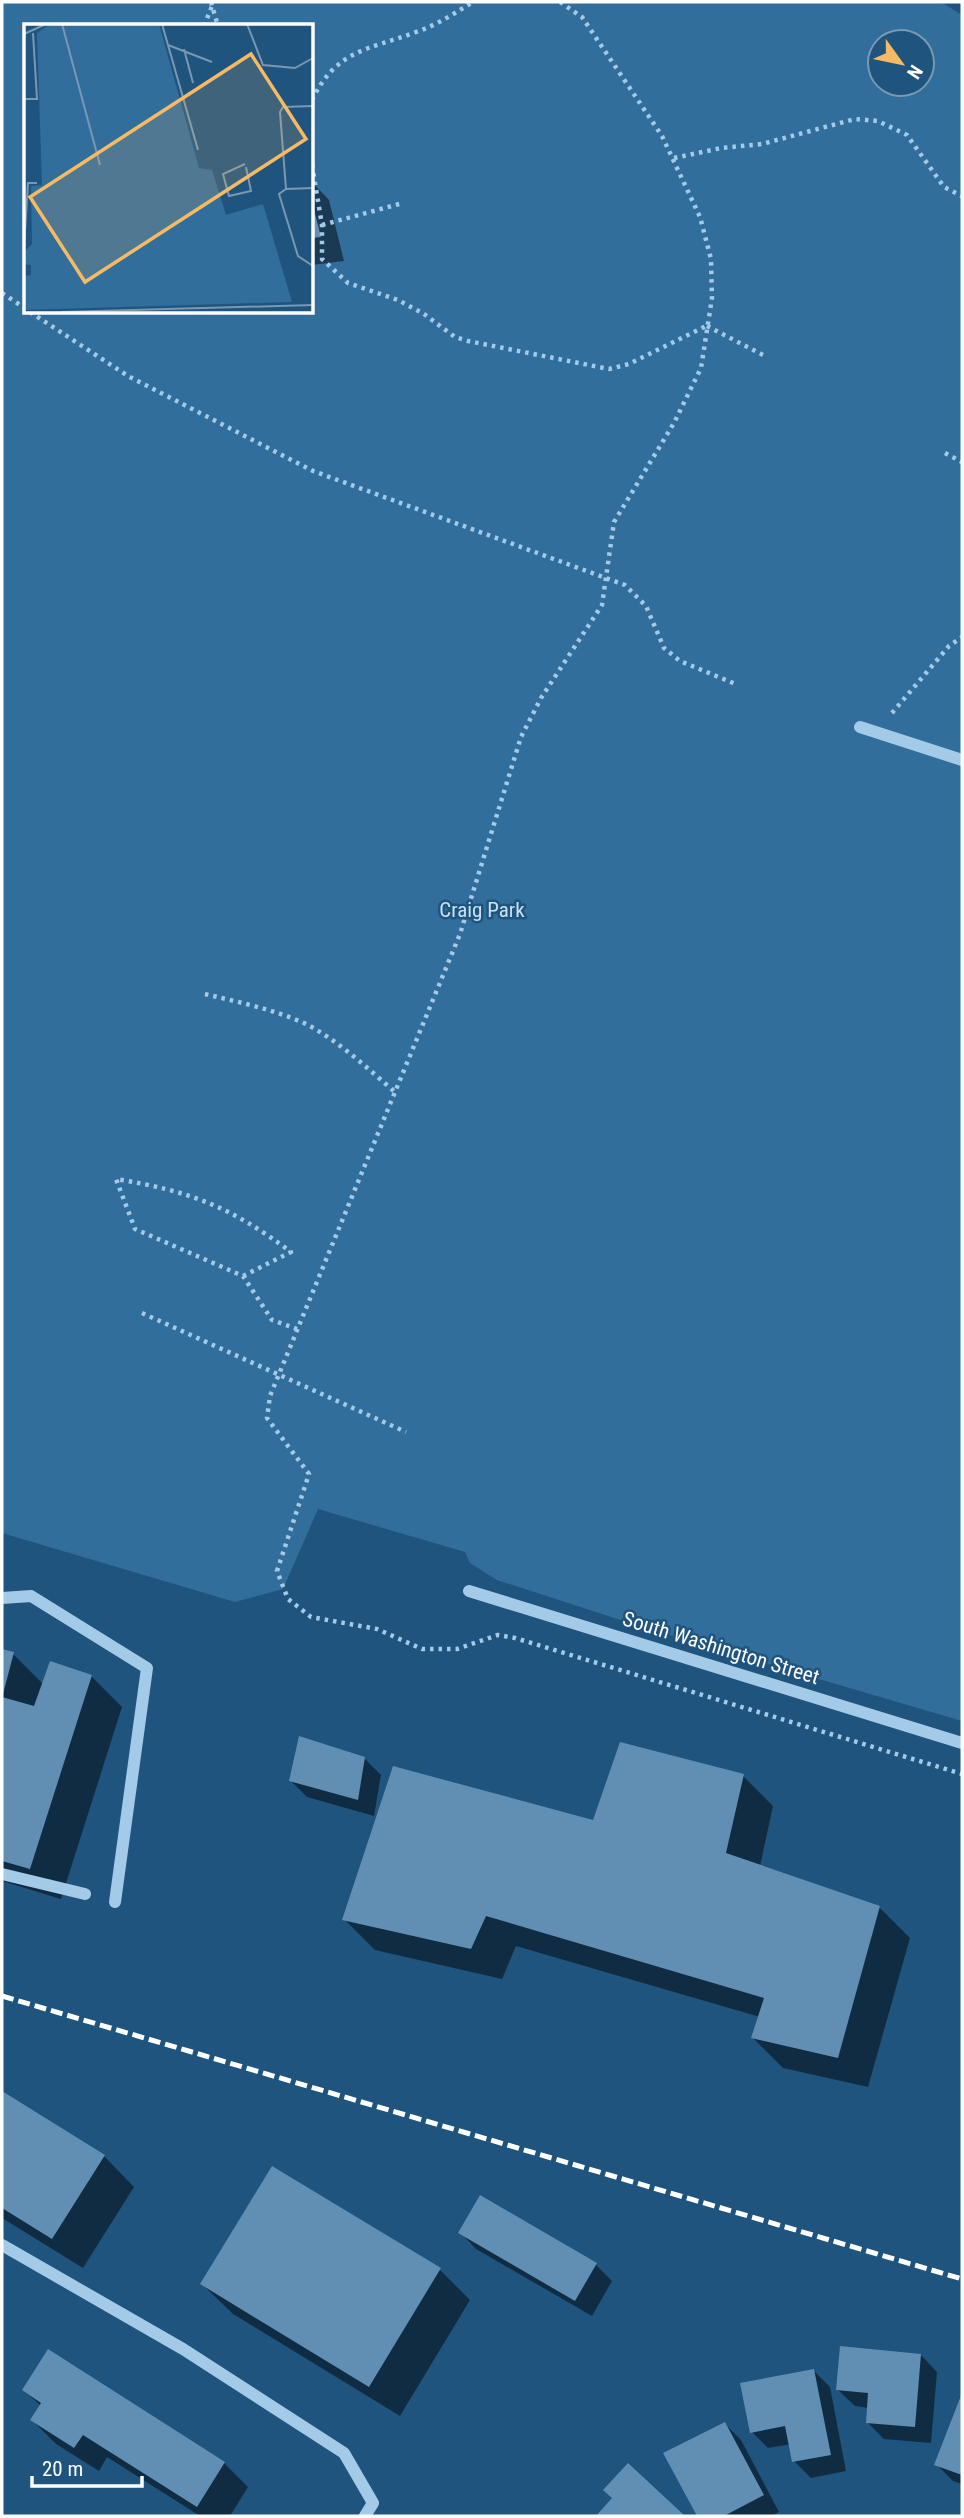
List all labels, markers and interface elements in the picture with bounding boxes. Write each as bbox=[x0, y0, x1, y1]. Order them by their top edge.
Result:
inset map bbox=[24, 24, 313, 313]
north arrow bbox=[866, 28, 936, 98]
text: N bbox=[902, 61, 928, 83]
park label: Craig Park bbox=[439, 898, 525, 922]
street label: South Washington Street bbox=[620, 1607, 822, 1689]
scale bar bbox=[32, 2444, 142, 2488]
text: 20 m bbox=[42, 2457, 83, 2481]

